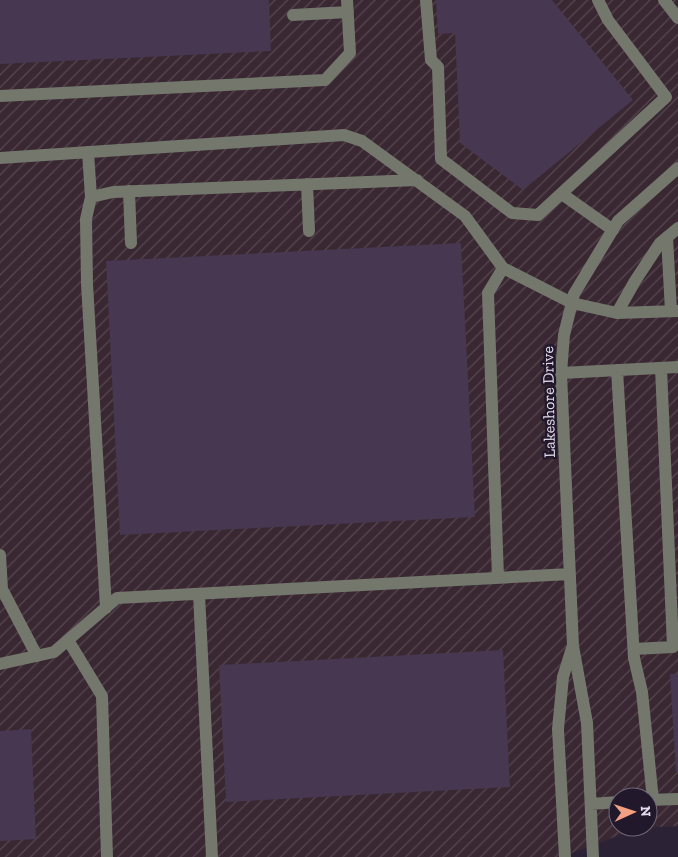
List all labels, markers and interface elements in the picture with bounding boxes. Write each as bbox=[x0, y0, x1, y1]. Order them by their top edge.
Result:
street label: Lakeshore Drive bbox=[538, 346, 559, 458]
north arrow bbox=[608, 787, 658, 837]
text: N bbox=[637, 806, 654, 817]

